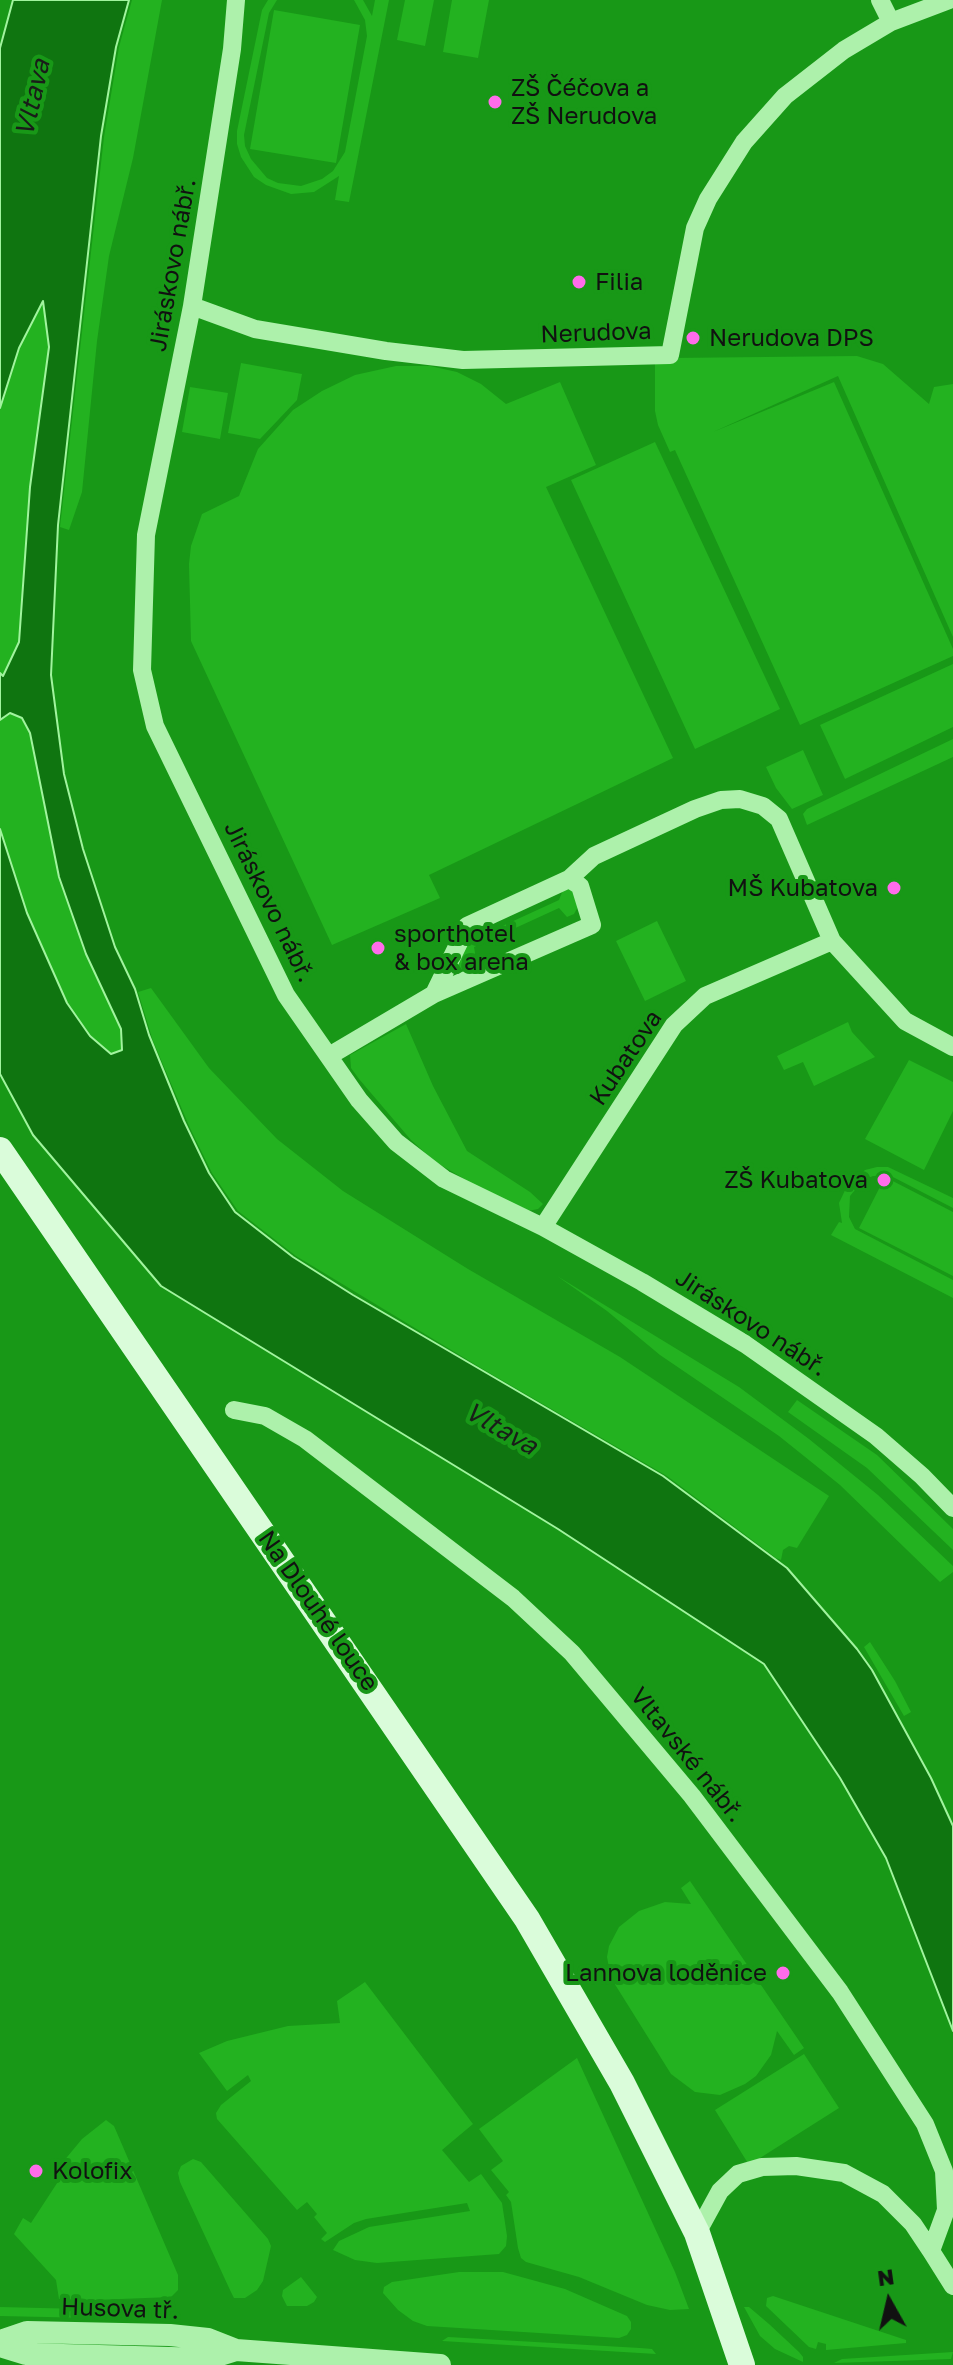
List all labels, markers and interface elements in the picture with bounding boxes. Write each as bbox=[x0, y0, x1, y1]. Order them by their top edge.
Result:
water label: Vltava bbox=[9, 56, 57, 140]
place label: ZŠ Čéčova a ZŠ Nerudova bbox=[511, 74, 657, 130]
marker: ZŠ Čéčova a ZŠ Nerudova bbox=[486, 93, 504, 111]
street label: Jiráskovo nábř. bbox=[144, 176, 202, 354]
place label: Filia bbox=[595, 268, 643, 296]
marker: Filia bbox=[570, 273, 588, 291]
street label: Nerudova bbox=[540, 317, 652, 349]
place label: Nerudova DPS bbox=[709, 324, 874, 352]
marker: Nerudova DPS bbox=[684, 329, 702, 347]
street label: Jiráskovo nábř. bbox=[218, 817, 320, 987]
place label: MŠ Kubatova bbox=[728, 874, 878, 902]
marker: MŠ Kubatova bbox=[885, 879, 903, 897]
place label: sporthotel & box arena bbox=[394, 920, 529, 976]
marker: sporthotel & box arena bbox=[369, 939, 387, 957]
street label: Kubatova bbox=[584, 1005, 668, 1111]
place label: ZŠ Kubatova bbox=[724, 1166, 868, 1194]
marker: ZŠ Kubatova bbox=[875, 1171, 893, 1189]
street label: Jiráskovo nábř. bbox=[670, 1263, 832, 1383]
water label: Vltava bbox=[459, 1396, 543, 1462]
street label: Na Dlouhé louce bbox=[252, 1525, 384, 1697]
street label: Vltavské nábř. bbox=[624, 1682, 750, 1828]
place label: Lannova loděnice bbox=[565, 1959, 767, 1987]
marker: Lannova loděnice bbox=[774, 1964, 792, 1982]
place label: Kolofix bbox=[52, 2157, 132, 2185]
marker: Kolofix bbox=[27, 2162, 45, 2180]
north arrow bbox=[849, 2261, 929, 2341]
text: N bbox=[875, 2262, 896, 2291]
street label: Husova tř. bbox=[61, 2293, 179, 2325]

